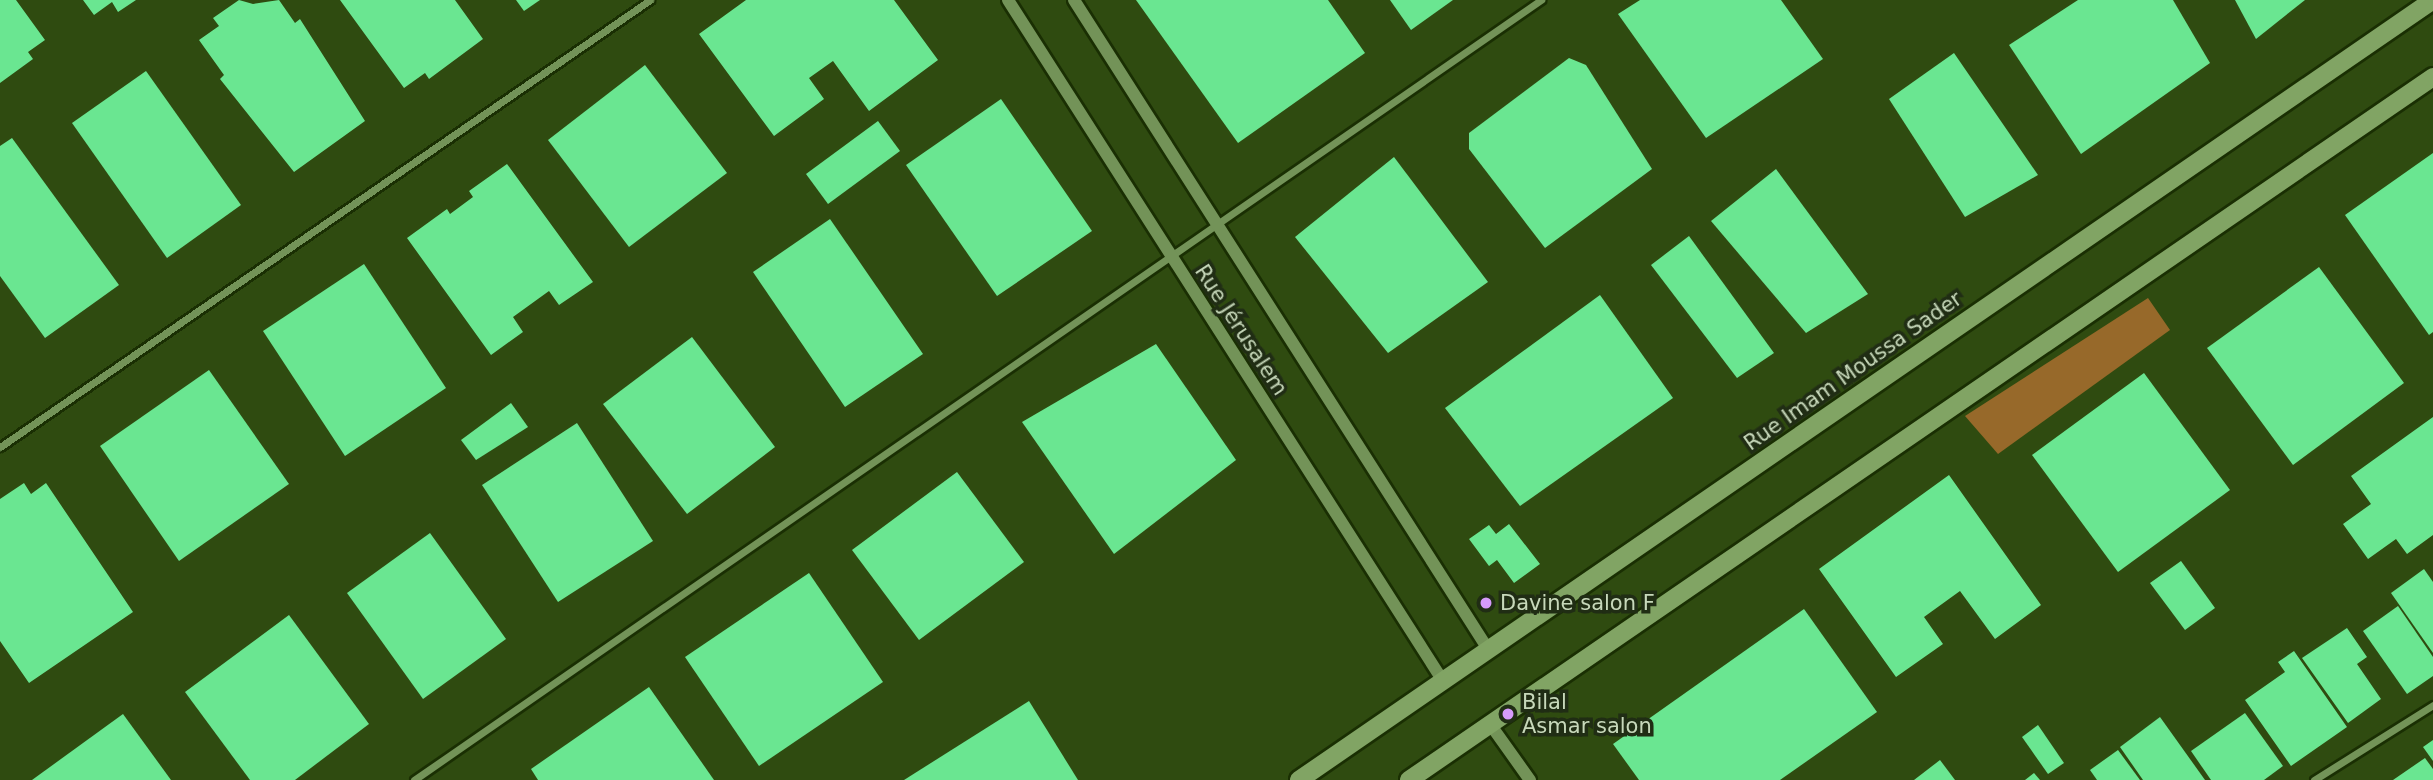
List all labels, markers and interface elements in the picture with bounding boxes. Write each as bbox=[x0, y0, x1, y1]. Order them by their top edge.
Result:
street label: Rue Jérusalem bbox=[1189, 260, 1293, 400]
street label: Rue Imam Moussa Sader bbox=[1739, 286, 1967, 456]
place label: Davine salon F bbox=[1500, 590, 1655, 616]
marker: Davine salon F bbox=[1478, 595, 1494, 611]
place label: Bilal Asmar salon bbox=[1522, 689, 1652, 739]
marker: Bilal Asmar salon bbox=[1500, 706, 1516, 722]

